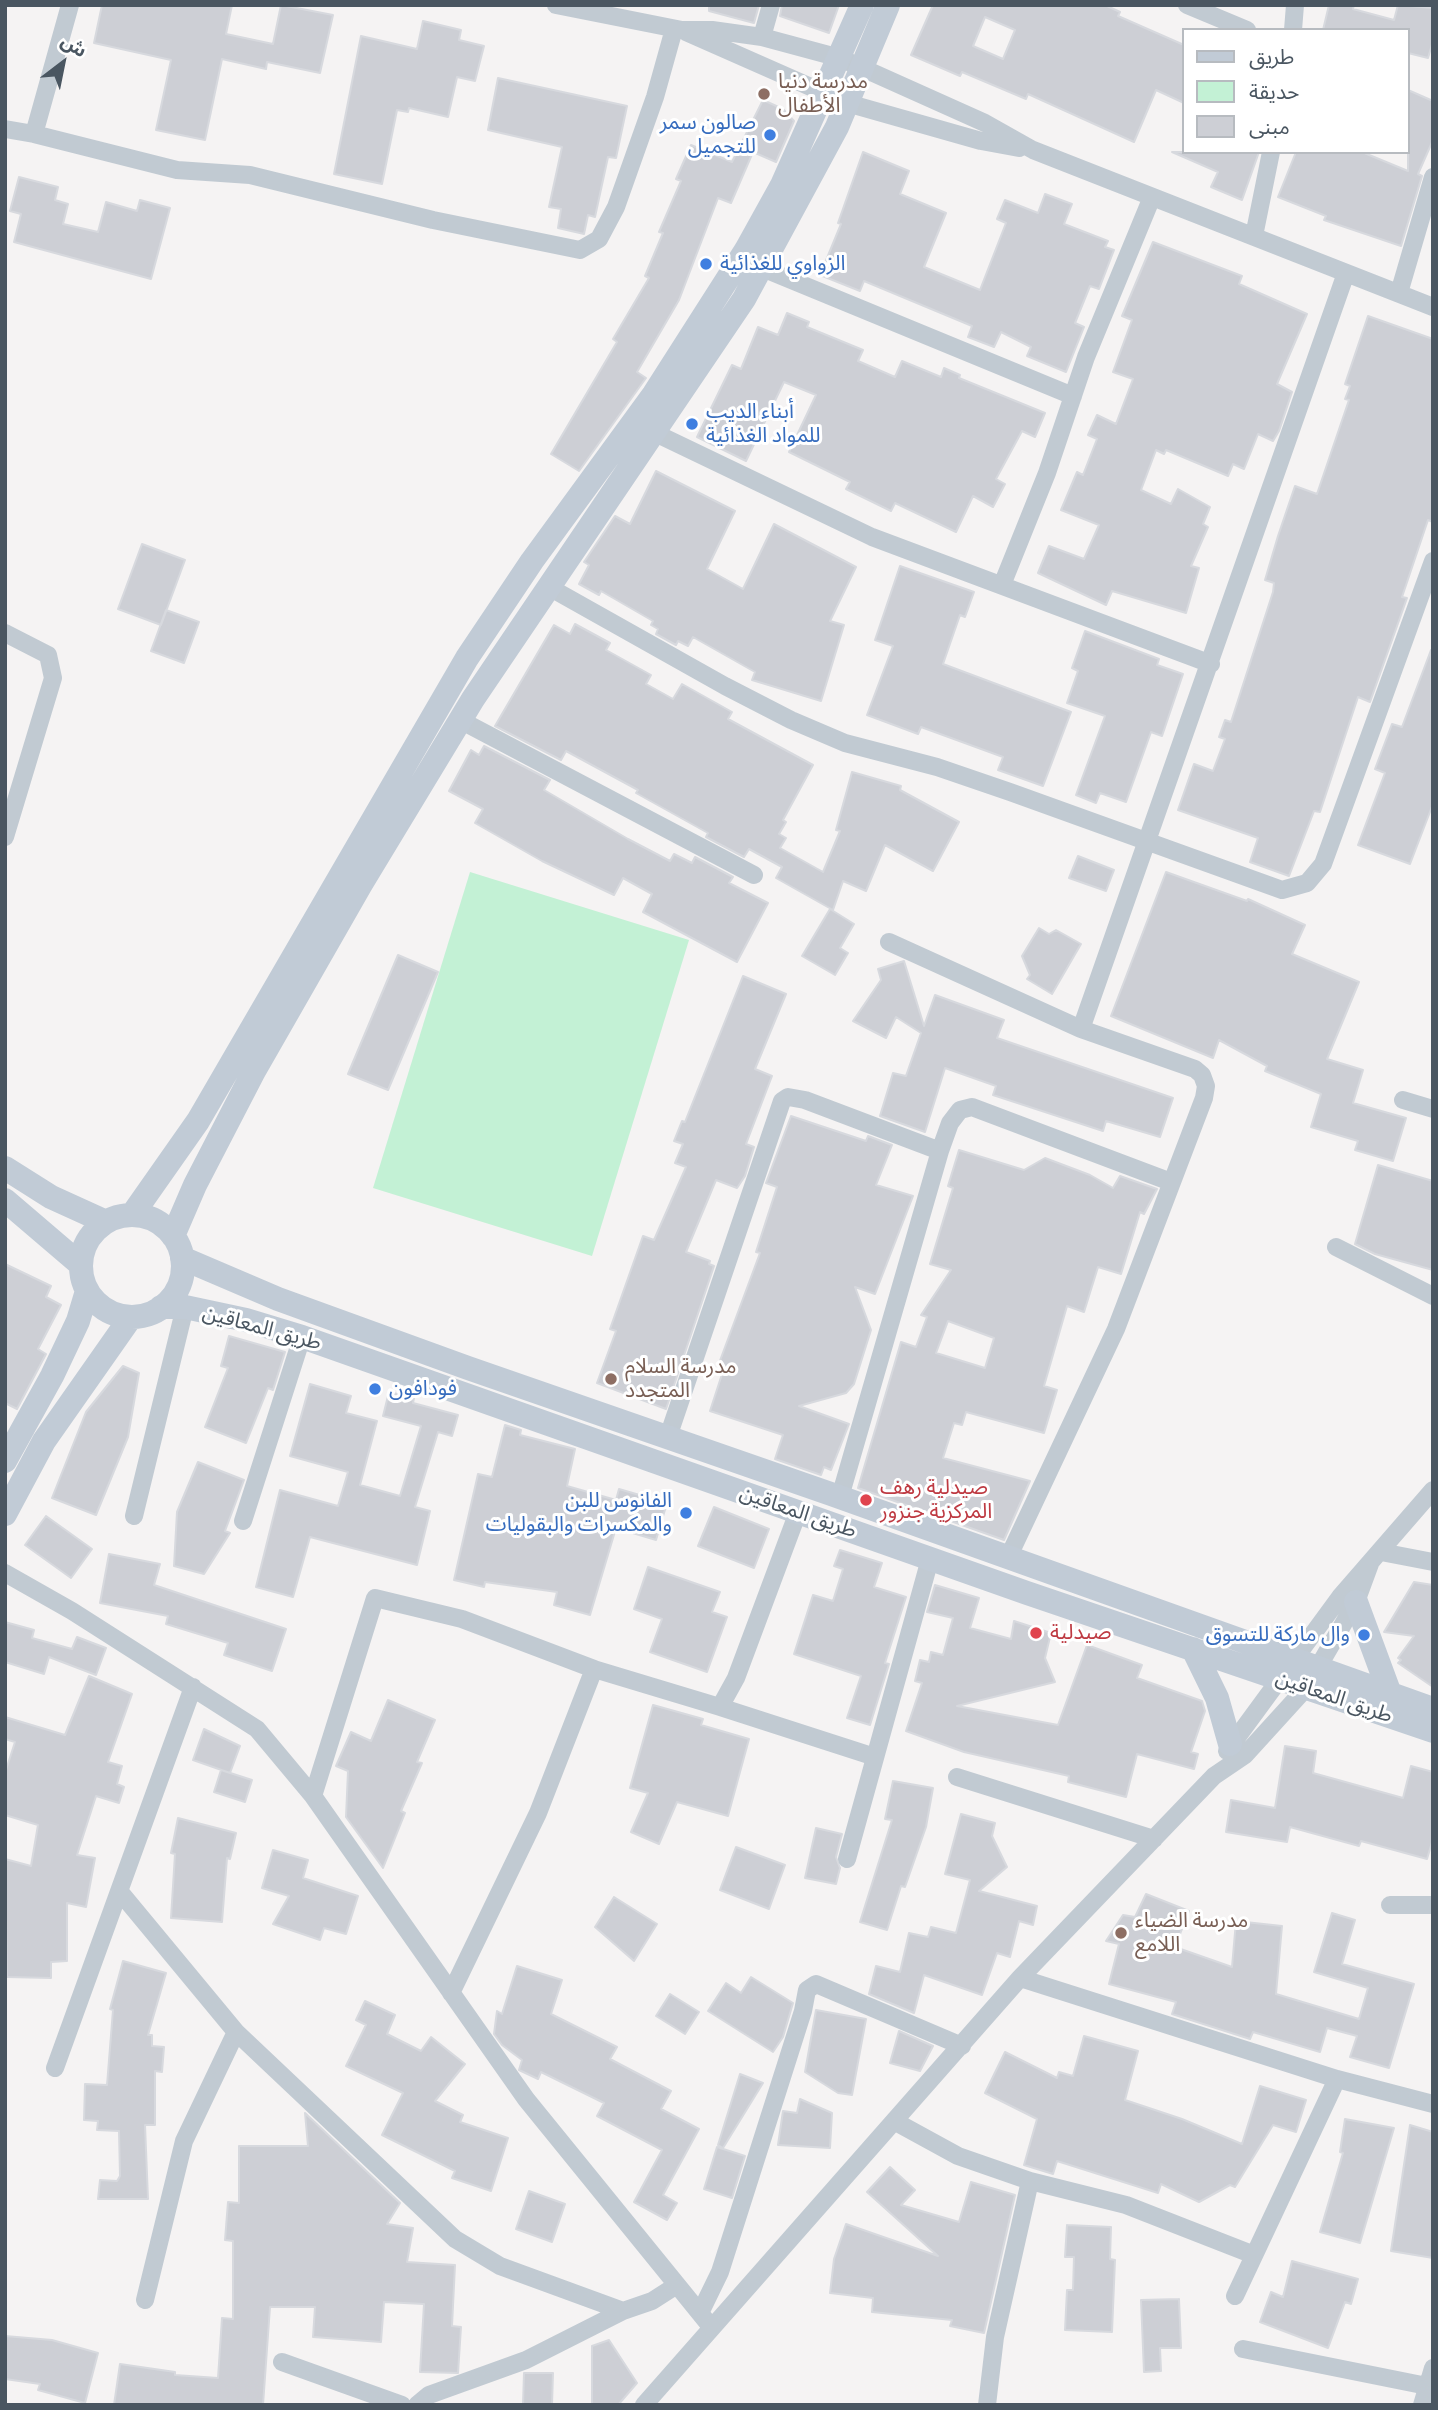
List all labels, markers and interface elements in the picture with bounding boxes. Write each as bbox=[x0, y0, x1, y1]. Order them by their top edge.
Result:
north arrow bbox=[28, 28, 98, 98]
text: ش bbox=[57, 28, 92, 62]
legend bbox=[1182, 28, 1410, 154]
text: طريق bbox=[1249, 43, 1294, 70]
place label: مدرسة دنيا الأطفال bbox=[778, 69, 868, 119]
text: حديقة bbox=[1249, 78, 1299, 105]
marker: مدرسة دنيا الأطفال bbox=[756, 86, 772, 102]
place label: صالون سمر للتجميل bbox=[660, 110, 756, 160]
text: مبنى bbox=[1249, 113, 1290, 140]
marker: صالون سمر للتجميل bbox=[762, 127, 778, 143]
place label: الزواوي للغذائية bbox=[720, 251, 846, 277]
marker: الزواوي للغذائية bbox=[698, 256, 714, 272]
place label: أبناء الديب للمواد الغذائية bbox=[706, 399, 821, 449]
marker: أبناء الديب للمواد الغذائية bbox=[684, 416, 700, 432]
street label: طريق المعاقين bbox=[200, 1300, 324, 1356]
place label: مدرسة السلام المتجدد bbox=[625, 1354, 736, 1404]
marker: مدرسة السلام المتجدد bbox=[603, 1371, 619, 1387]
place label: فودافون bbox=[389, 1376, 457, 1402]
marker: فودافون bbox=[367, 1381, 383, 1397]
place label: صيدلية رهف المركزية جنزور bbox=[880, 1475, 992, 1525]
street label: طريق المعاقين bbox=[736, 1480, 860, 1544]
place label: الفانوس للبن والمكسرات والبقوليات bbox=[486, 1488, 672, 1538]
marker: صيدلية رهف المركزية جنزور bbox=[858, 1492, 874, 1508]
marker: الفانوس للبن والمكسرات والبقوليات bbox=[678, 1505, 694, 1521]
place label: صيدلية bbox=[1050, 1620, 1111, 1646]
place label: وال ماركة للتسوق bbox=[1206, 1622, 1350, 1648]
marker: صيدلية bbox=[1028, 1625, 1044, 1641]
marker: وال ماركة للتسوق bbox=[1356, 1627, 1372, 1643]
street label: طريق المعاقين bbox=[1272, 1665, 1396, 1729]
place label: مدرسة الضياء اللامع bbox=[1135, 1908, 1248, 1958]
marker: مدرسة الضياء اللامع bbox=[1113, 1925, 1129, 1941]

